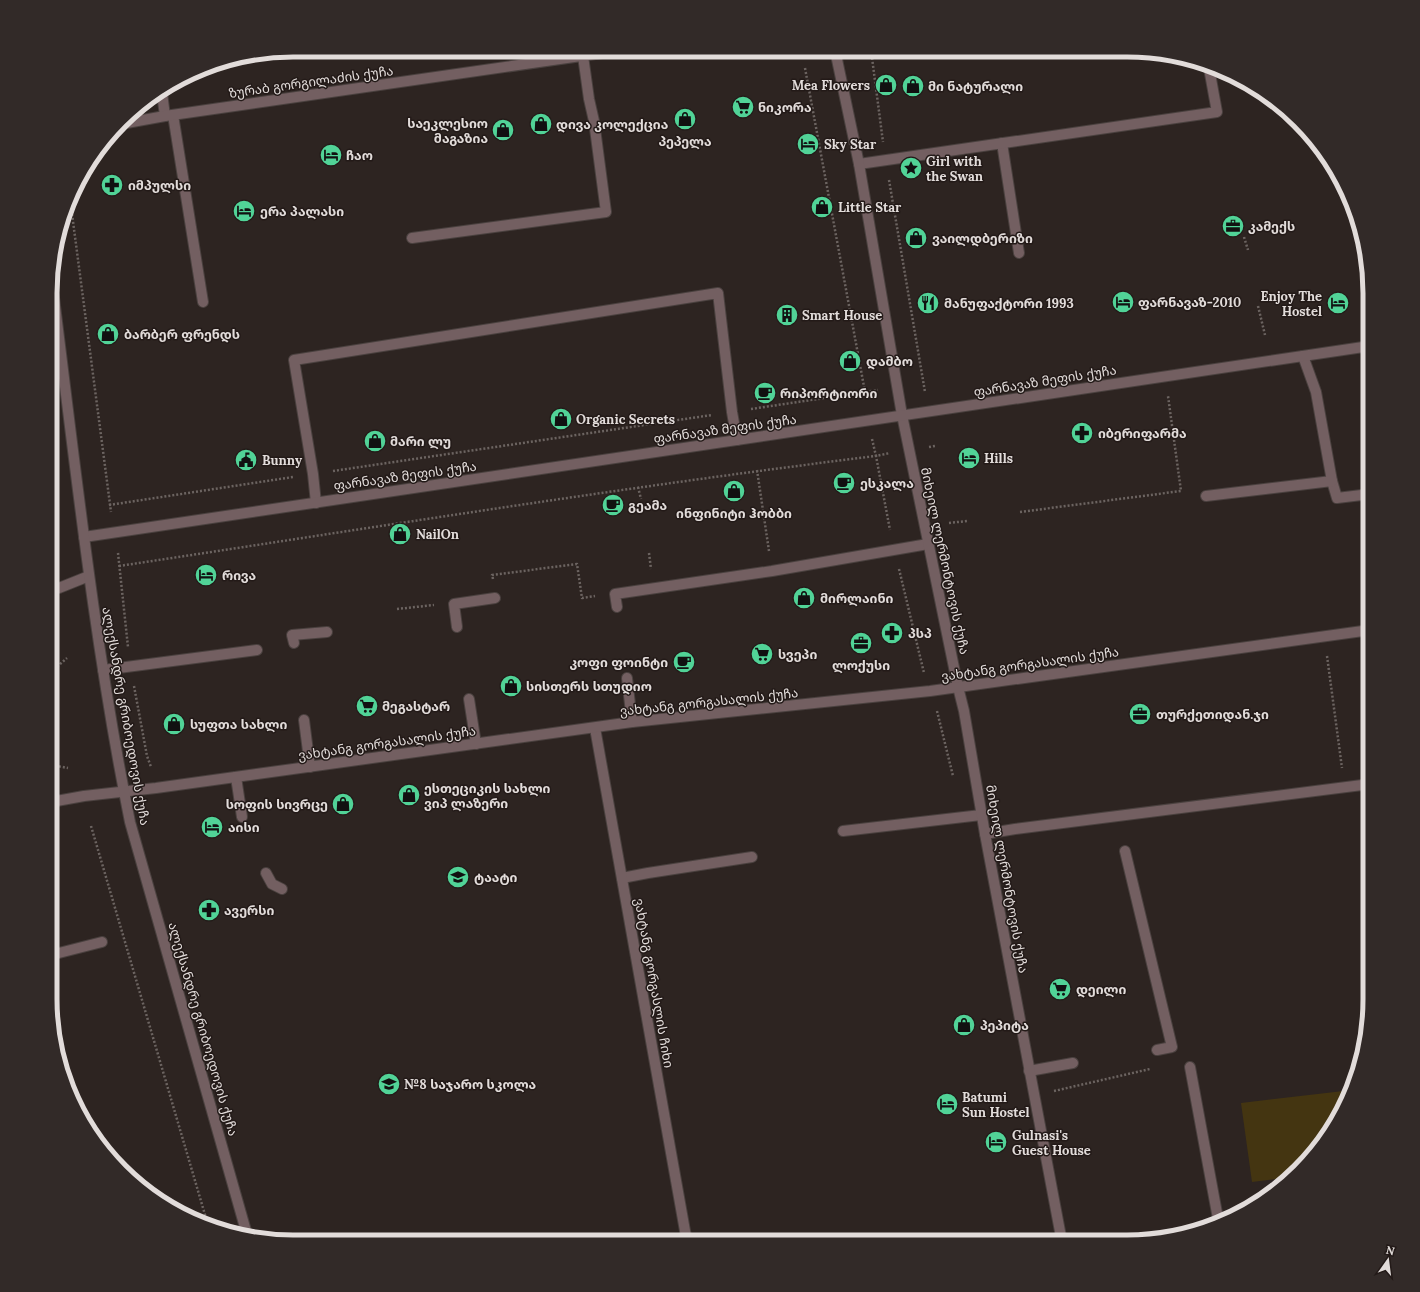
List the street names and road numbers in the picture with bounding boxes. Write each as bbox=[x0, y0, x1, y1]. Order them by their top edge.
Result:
street label: ზურაბ გორგილაძის ქუჩა bbox=[228, 62, 394, 102]
street label: ფარნავაზ მეფის ქუჩა bbox=[972, 361, 1118, 401]
street label: ფარნავაზ მეფის ქუჩა bbox=[652, 411, 798, 447]
street label: ფარნავაზ მეფის ქუჩა bbox=[332, 458, 478, 494]
street label: მიხეილ ლერმონტოვის ქუჩა bbox=[917, 466, 973, 656]
street label: ალექსანდრე გრიბოედოვის ქუჩა bbox=[98, 605, 154, 827]
street label: ვახტანგ გორგასალის ქუჩა bbox=[940, 643, 1120, 685]
street label: ვახტანგ გორგასალის ქუჩა bbox=[619, 684, 799, 720]
street label: ვახტანგ გორგასალის ქუჩა bbox=[297, 722, 477, 764]
street label: მიხეილ ლერმონტოვის ქუჩა bbox=[982, 784, 1032, 974]
street label: ვახტანგ გორგასლის ჩიხი bbox=[631, 897, 677, 1069]
street label: ალექსანდრე გრიბოედოვის ქუჩა bbox=[164, 920, 242, 1138]

